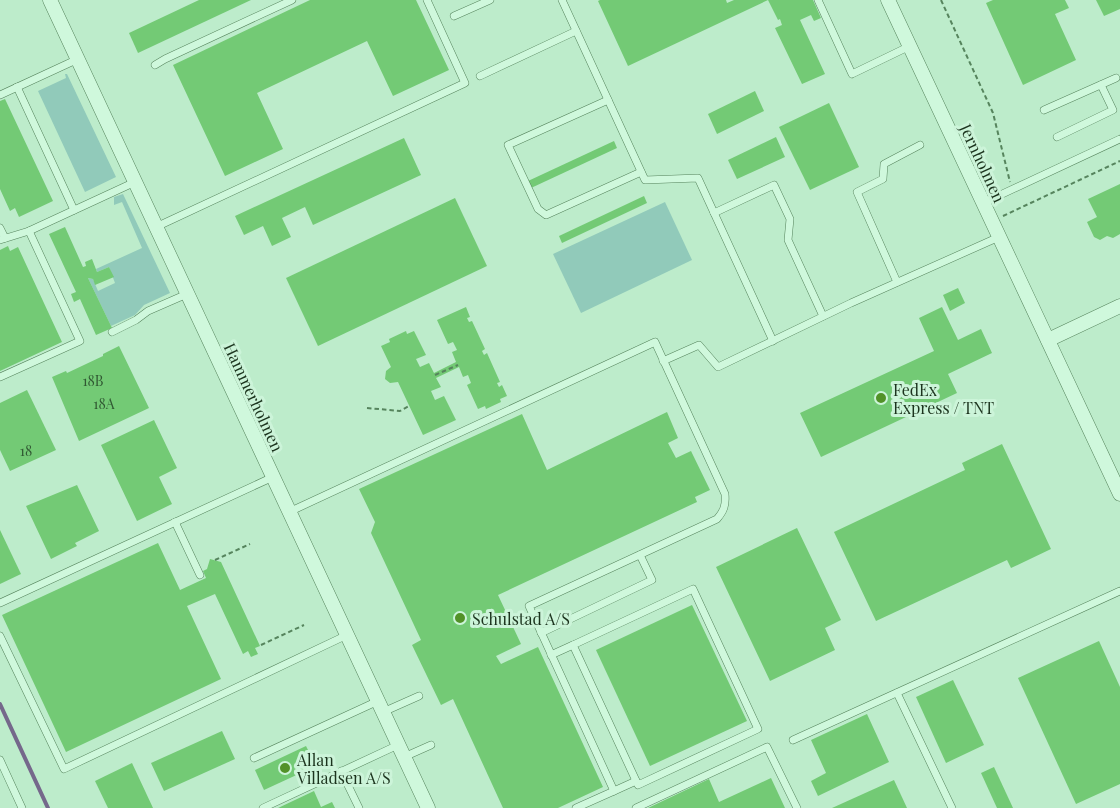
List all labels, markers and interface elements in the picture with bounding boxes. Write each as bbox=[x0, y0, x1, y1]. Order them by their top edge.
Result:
street label: Jernholmen bbox=[955, 120, 1010, 206]
street label: Hammerholmen bbox=[220, 339, 289, 455]
house number: 18B bbox=[82, 371, 104, 390]
place label: FedEx Express / TNT bbox=[893, 379, 994, 418]
marker: FedEx Express / TNT bbox=[874, 391, 888, 405]
house number: 18A bbox=[93, 394, 115, 413]
house number: 18 bbox=[20, 441, 32, 460]
place label: Schulstad A/S bbox=[472, 608, 570, 629]
marker: Schulstad A/S bbox=[453, 611, 467, 625]
place label: Allan Villadsen A/S bbox=[296, 749, 391, 788]
marker: Allan Villadsen A/S bbox=[278, 761, 292, 775]

